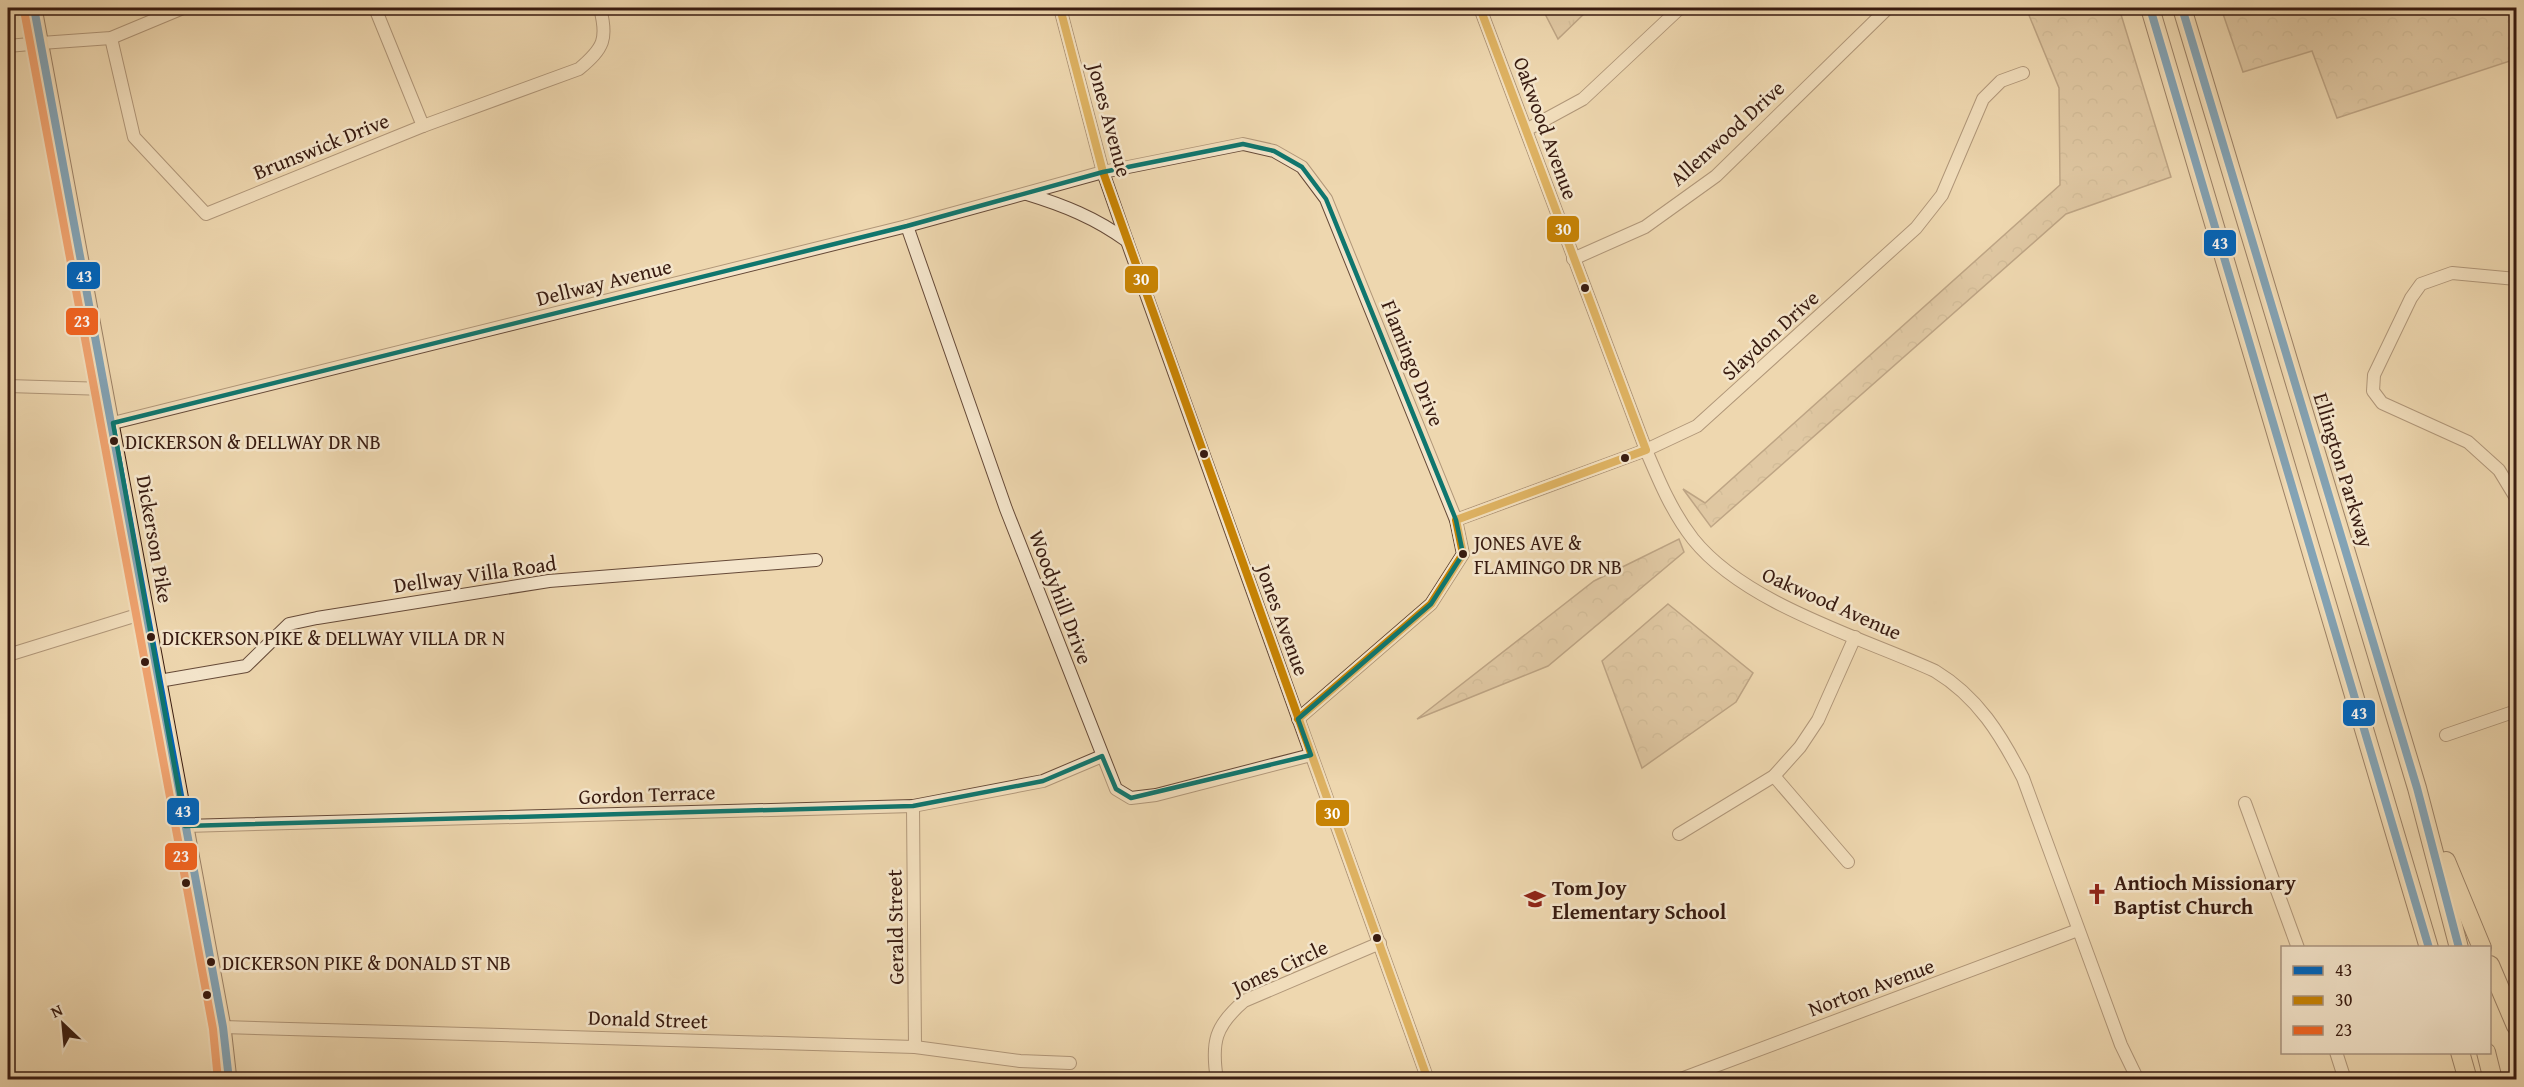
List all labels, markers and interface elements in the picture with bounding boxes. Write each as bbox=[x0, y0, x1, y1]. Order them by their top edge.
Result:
street label: Oakwood Avenue bbox=[1506, 52, 1586, 204]
street label: Jones Avenue bbox=[1079, 57, 1140, 180]
street label: Allenwood Drive bbox=[1663, 73, 1791, 193]
street label: Brunswick Drive bbox=[248, 105, 394, 187]
line badge: 30 bbox=[1546, 215, 1580, 243]
text: 30 bbox=[1555, 217, 1571, 241]
line badge: 43 bbox=[2203, 229, 2237, 257]
text: 43 bbox=[2212, 231, 2228, 255]
street label: Dellway Avenue bbox=[533, 250, 675, 314]
line badge: 43 bbox=[66, 261, 101, 290]
text: 43 bbox=[76, 264, 92, 288]
line badge: 30 bbox=[1124, 265, 1159, 294]
text: 30 bbox=[1133, 267, 1149, 291]
unlabelled marker bbox=[1579, 282, 1591, 294]
street label: Slaydon Drive bbox=[1714, 283, 1826, 387]
street label: Flamingo Drive bbox=[1374, 295, 1452, 431]
line badge: 23 bbox=[65, 307, 99, 336]
text: 23 bbox=[74, 309, 90, 333]
street label: Ellington Parkway bbox=[2306, 389, 2382, 552]
place label: DICKERSON & DELLWAY DR NB bbox=[125, 427, 381, 456]
marker: DICKERSON & DELLWAY DR NB bbox=[108, 435, 120, 447]
unlabelled marker bbox=[1198, 448, 1210, 460]
unlabelled marker bbox=[1619, 452, 1631, 464]
street label: Dickerson Pike bbox=[129, 473, 182, 605]
street label: Woodyhill Drive bbox=[1021, 525, 1101, 669]
place label: JONES AVE & FLAMINGO DR NB bbox=[1471, 528, 1622, 581]
street label: Dellway Villa Road bbox=[392, 547, 559, 601]
marker: JONES AVE & FLAMINGO DR NB bbox=[1457, 548, 1469, 560]
street label: Jones Avenue bbox=[1247, 557, 1318, 680]
street label: Oakwood Avenue bbox=[1757, 558, 1907, 648]
place label: DICKERSON PIKE & DELLWAY VILLA DR N bbox=[162, 623, 505, 652]
marker: DICKERSON PIKE & DELLWAY VILLA DR N bbox=[145, 631, 157, 643]
unlabelled marker bbox=[139, 656, 151, 668]
line badge: 43 bbox=[2342, 699, 2376, 727]
text: 43 bbox=[2351, 701, 2367, 725]
street label: Gordon Terrace bbox=[578, 776, 716, 812]
line badge: 43 bbox=[166, 797, 200, 826]
text: 43 bbox=[175, 799, 191, 823]
line badge: 30 bbox=[1315, 799, 1350, 827]
text: 30 bbox=[1324, 801, 1340, 825]
line badge: 23 bbox=[164, 842, 198, 871]
text: 23 bbox=[173, 844, 189, 868]
place label: Antioch Missionary Baptist Church bbox=[2114, 867, 2296, 922]
street label: Gerald Street bbox=[878, 868, 912, 985]
place label: Tom Joy Elementary School bbox=[1552, 872, 1727, 927]
unlabelled marker bbox=[180, 877, 192, 889]
church icon: Antioch Missionary Baptist Church bbox=[2085, 882, 2109, 906]
school or university icon: Tom Joy Elementary School bbox=[1523, 887, 1547, 911]
street label: Jones Circle bbox=[1224, 931, 1333, 1004]
unlabelled marker bbox=[1371, 932, 1383, 944]
legend bbox=[2281, 946, 2491, 1054]
place label: DICKERSON PIKE & DONALD ST NB bbox=[222, 948, 511, 977]
street label: Norton Avenue bbox=[1804, 950, 1939, 1024]
marker: DICKERSON PIKE & DONALD ST NB bbox=[205, 956, 217, 968]
text: 43 bbox=[2335, 956, 2352, 983]
text: 30 bbox=[2335, 986, 2353, 1013]
unlabelled marker bbox=[201, 989, 213, 1001]
north arrow bbox=[33, 994, 93, 1054]
text: N bbox=[46, 997, 67, 1024]
street label: Donald Street bbox=[587, 1001, 709, 1037]
text: 23 bbox=[2335, 1016, 2352, 1043]

